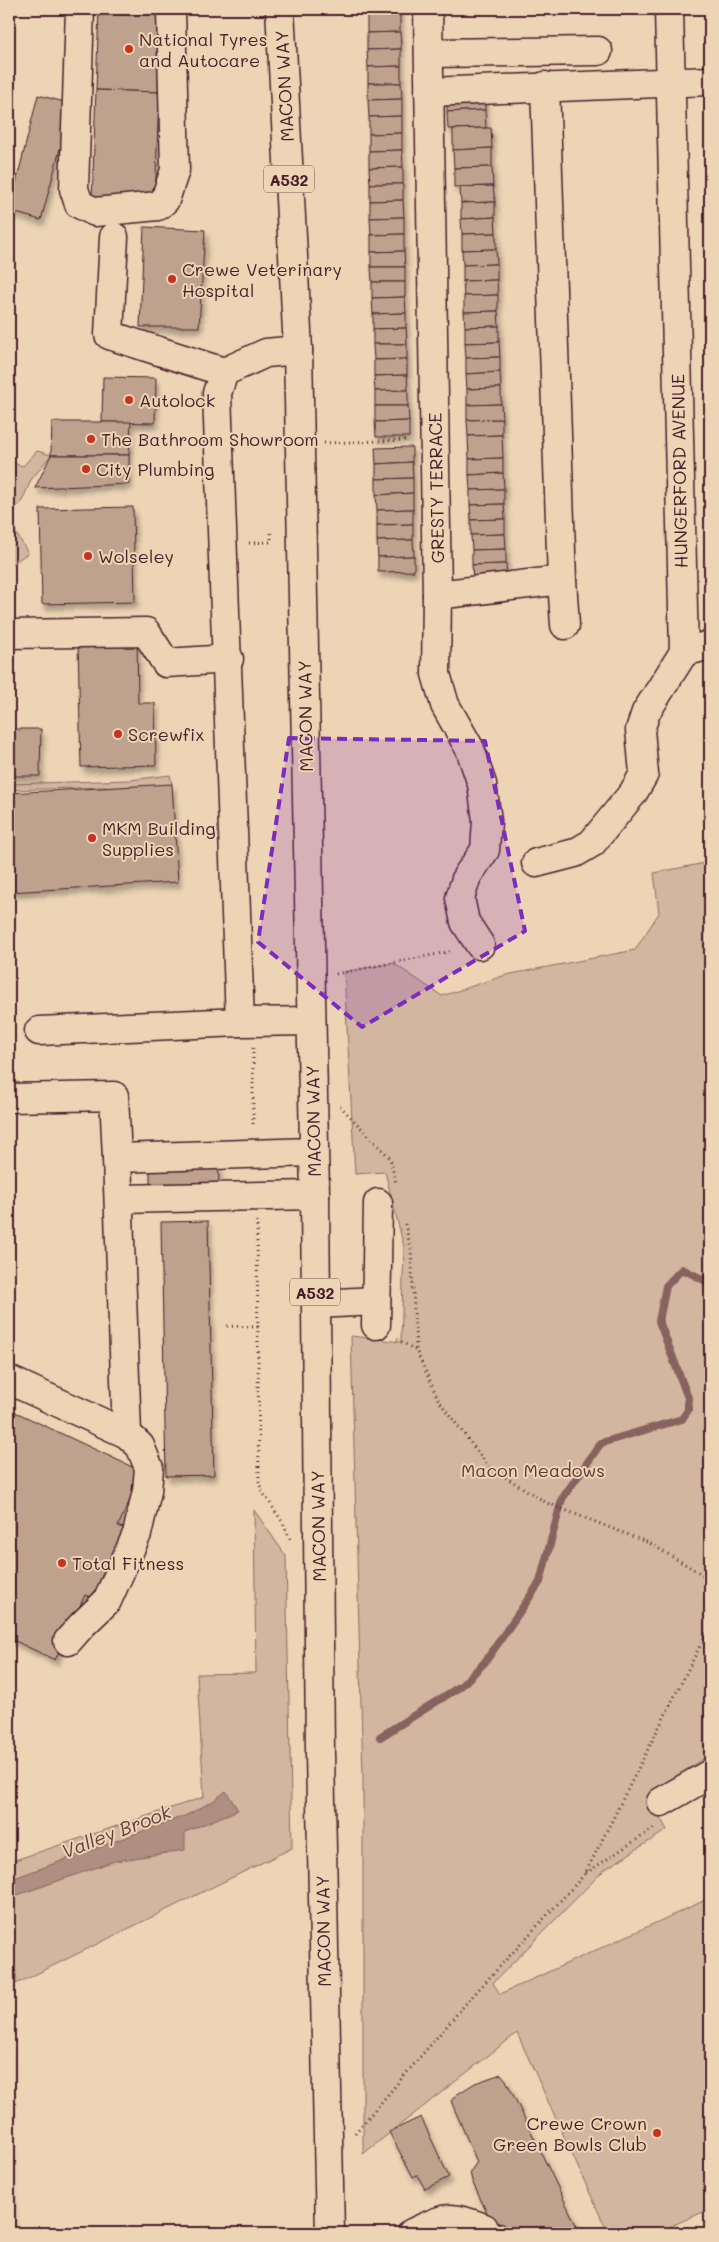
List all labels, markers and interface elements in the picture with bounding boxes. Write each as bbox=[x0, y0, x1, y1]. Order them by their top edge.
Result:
place label: National Tyres and Autocare bbox=[139, 27, 267, 72]
street label: MACON WAY bbox=[269, 29, 299, 143]
marker: National Tyres and Autocare bbox=[123, 43, 135, 55]
road number: A532 bbox=[264, 165, 314, 192]
place label: Crewe Veterinary Hospital bbox=[182, 257, 342, 302]
marker: Crewe Veterinary Hospital bbox=[166, 273, 178, 285]
street label: HUNGERFORD AVENUE bbox=[665, 374, 693, 568]
place label: Autolock bbox=[139, 388, 215, 412]
marker: Autolock bbox=[123, 394, 135, 406]
street label: GRESTY TERRACE bbox=[423, 412, 449, 564]
place label: The Bathroom Showroom bbox=[101, 427, 319, 451]
marker: The Bathroom Showroom bbox=[85, 433, 97, 445]
place label: City Plumbing bbox=[96, 457, 215, 481]
marker: City Plumbing bbox=[80, 463, 92, 475]
place label: Wolseley bbox=[98, 544, 174, 568]
marker: Wolseley bbox=[82, 550, 94, 562]
street label: MACON WAY bbox=[292, 660, 318, 772]
place label: Screwfix bbox=[128, 722, 205, 746]
marker: Screwfix bbox=[112, 728, 124, 740]
place label: MKM Building Supplies bbox=[102, 816, 216, 861]
marker: MKM Building Supplies bbox=[86, 832, 98, 844]
street label: MACON WAY bbox=[300, 1065, 326, 1177]
road number: A532 bbox=[290, 1278, 340, 1305]
park label: Macon Meadows bbox=[461, 1458, 605, 1482]
street label: MACON WAY bbox=[305, 1470, 331, 1582]
place label: Total Fitness bbox=[72, 1551, 184, 1575]
marker: Total Fitness bbox=[56, 1557, 68, 1569]
water label: Valley Brook bbox=[57, 1798, 175, 1863]
street label: MACON WAY bbox=[310, 1875, 336, 1987]
place label: Crewe Crown Green Bowls Club bbox=[493, 2111, 647, 2156]
marker: Crewe Crown Green Bowls Club bbox=[651, 2127, 663, 2139]

